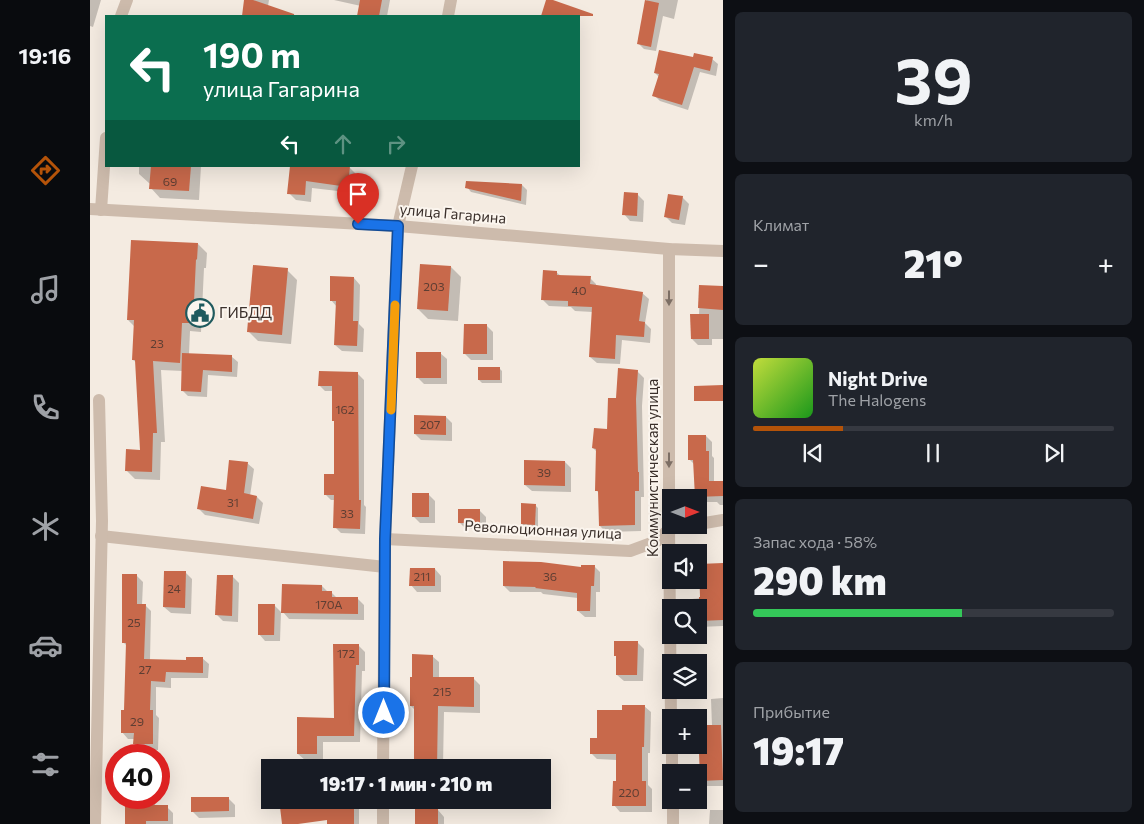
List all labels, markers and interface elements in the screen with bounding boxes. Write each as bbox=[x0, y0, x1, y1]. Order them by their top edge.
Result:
text: 190 m bbox=[203, 32, 301, 75]
icon: left bbox=[120, 35, 185, 100]
text: 39 bbox=[895, 38, 972, 117]
text: 19:16 bbox=[19, 42, 71, 69]
text: улица Гагарина bbox=[203, 75, 360, 102]
text: km/h bbox=[914, 110, 953, 129]
icon: left bbox=[276, 130, 304, 158]
icon: ahead bbox=[329, 130, 357, 158]
icon: right bbox=[382, 130, 410, 158]
icon: directions bbox=[28, 153, 63, 188]
pin bbox=[337, 173, 379, 224]
house number: 69 bbox=[163, 174, 177, 188]
icon: arrive bbox=[344, 180, 372, 208]
street label: улица Гагарина bbox=[399, 199, 507, 227]
text: Климат bbox=[753, 215, 809, 234]
text: 21° bbox=[903, 239, 963, 286]
text: − bbox=[753, 246, 769, 280]
text: + bbox=[1098, 246, 1114, 280]
icon: music bbox=[28, 272, 63, 307]
house number: 203 bbox=[423, 279, 445, 293]
house number: 40 bbox=[571, 283, 587, 297]
one-way arrow bbox=[665, 290, 673, 306]
public building icon: ГИБДД bbox=[185, 298, 215, 328]
place label: ГИБДД bbox=[219, 303, 272, 321]
house number: 23 bbox=[150, 336, 164, 350]
text: Night Drive bbox=[828, 367, 928, 390]
street label: Коммунистическая улица bbox=[643, 379, 661, 557]
icon: phone bbox=[28, 390, 63, 425]
text: The Halogens bbox=[828, 390, 926, 409]
house number: 162 bbox=[335, 402, 355, 416]
house number: 207 bbox=[420, 417, 440, 431]
icon: previous bbox=[799, 439, 827, 467]
icon: pause bbox=[919, 439, 947, 467]
icon: next bbox=[1040, 439, 1068, 467]
one-way arrow bbox=[665, 452, 673, 468]
house number: 39 bbox=[537, 465, 551, 479]
north arrow bbox=[662, 489, 708, 534]
map controls bbox=[662, 489, 707, 809]
house number: 31 bbox=[227, 495, 239, 509]
house number: 33 bbox=[340, 506, 354, 520]
icon: climate bbox=[28, 509, 63, 544]
street label: Революционная улица bbox=[464, 516, 622, 542]
text: Запас хода · 58% bbox=[753, 532, 877, 551]
button: sound bbox=[662, 544, 707, 589]
text: 290 km bbox=[753, 556, 887, 603]
house number: 211 bbox=[414, 569, 430, 583]
house number: 36 bbox=[543, 569, 557, 583]
house number: 24 bbox=[167, 581, 181, 595]
house number: 170А bbox=[315, 597, 343, 611]
button: search bbox=[662, 599, 707, 644]
house number: 25 bbox=[127, 615, 141, 629]
icon: car bbox=[28, 628, 63, 663]
house number: 172 bbox=[337, 646, 355, 660]
button: layers bbox=[662, 654, 707, 699]
house number: 27 bbox=[139, 662, 151, 676]
house number: 215 bbox=[433, 684, 451, 698]
position arrow bbox=[357, 686, 409, 738]
text: Прибытие bbox=[753, 702, 830, 721]
button: + bbox=[662, 709, 707, 754]
house number: 29 bbox=[130, 714, 144, 728]
text: 19:17 bbox=[753, 726, 844, 773]
speed limit sign: 40 bbox=[105, 744, 170, 809]
icon: filters bbox=[28, 747, 63, 782]
button: − bbox=[662, 764, 707, 809]
text: 19:17 · 1 мин · 210 m bbox=[320, 772, 492, 795]
house number: 220 bbox=[618, 785, 640, 799]

